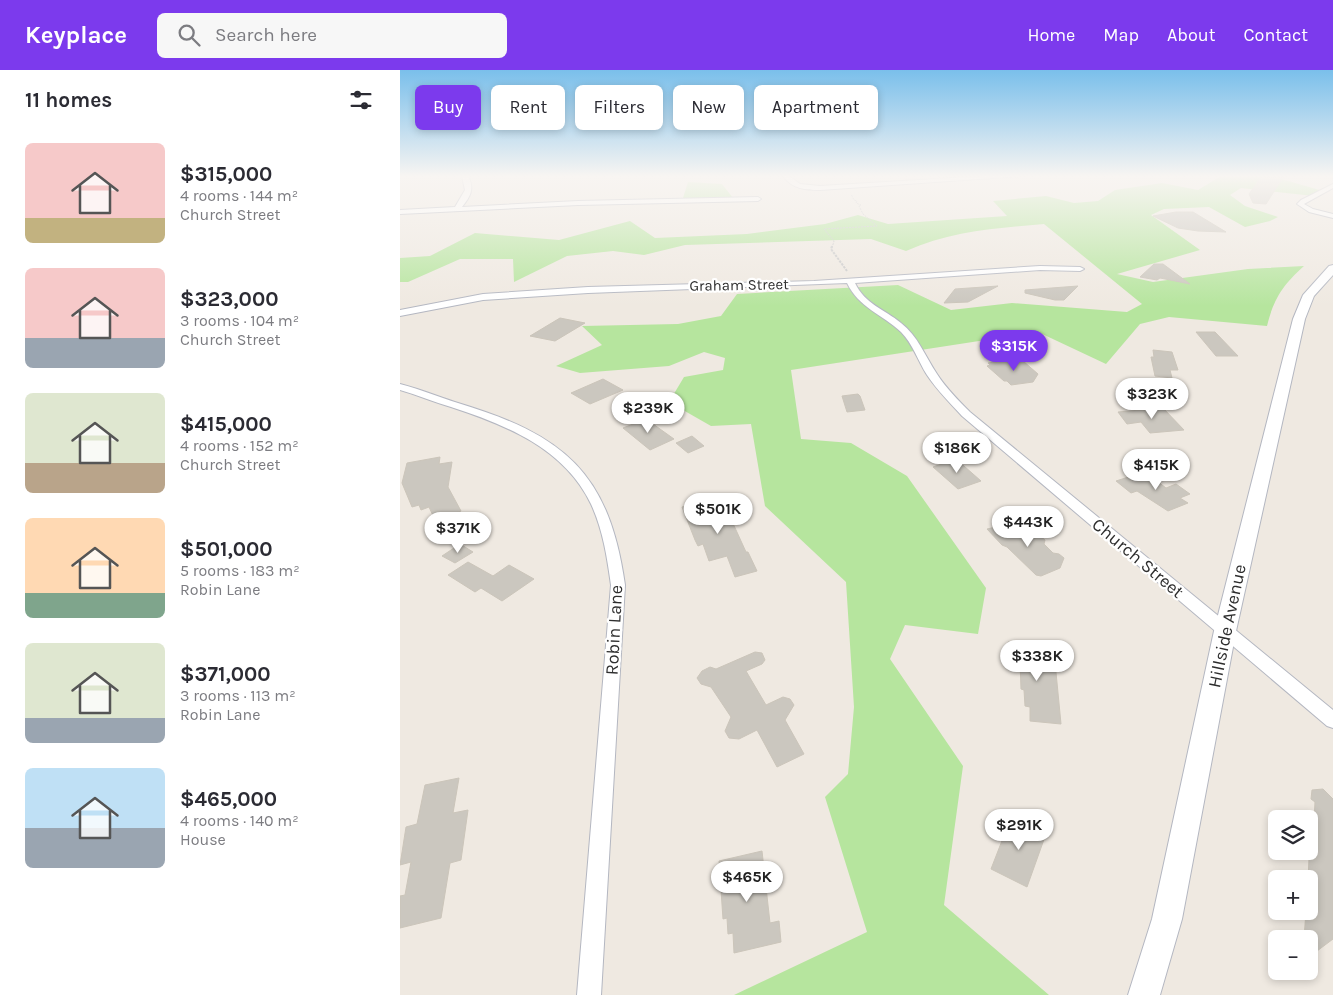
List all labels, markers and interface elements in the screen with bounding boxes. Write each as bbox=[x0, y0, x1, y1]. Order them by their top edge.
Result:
search box bbox=[157, 13, 507, 58]
text: Keyplace bbox=[25, 21, 127, 49]
icon: search bbox=[175, 21, 203, 49]
text: Search here bbox=[215, 24, 317, 46]
text: Home bbox=[1027, 24, 1075, 46]
text: Map bbox=[1103, 24, 1139, 46]
text: About bbox=[1167, 24, 1216, 46]
text: Contact bbox=[1244, 24, 1308, 46]
chip: Buy bbox=[415, 85, 481, 130]
chip: Rent bbox=[491, 85, 565, 130]
chip: Filters bbox=[575, 85, 663, 130]
chip: New bbox=[673, 85, 744, 130]
chip: Apartment bbox=[754, 85, 878, 130]
icon: filters bbox=[347, 86, 375, 114]
text: 11 homes bbox=[25, 88, 112, 112]
text: $315,000 bbox=[180, 162, 272, 186]
icon: home bbox=[65, 163, 125, 223]
text: 4 rooms · 144 m² bbox=[180, 186, 298, 205]
text: Church Street bbox=[180, 205, 281, 224]
street label: Graham Street bbox=[689, 275, 789, 295]
text: $323,000 bbox=[180, 287, 278, 311]
icon: home bbox=[65, 288, 125, 348]
text: 3 rooms · 104 m² bbox=[180, 311, 299, 330]
text: Church Street bbox=[180, 330, 281, 349]
pin: $315K bbox=[979, 330, 1049, 372]
text: $315K bbox=[991, 336, 1037, 355]
pin: $323K bbox=[1117, 378, 1187, 420]
text: $323K bbox=[1126, 384, 1178, 403]
pin: $239K bbox=[613, 392, 683, 434]
text: $239K bbox=[623, 398, 673, 417]
text: $415,000 bbox=[180, 412, 272, 436]
icon: home bbox=[65, 413, 125, 473]
pin: $186K bbox=[922, 432, 992, 474]
text: 4 rooms · 152 m² bbox=[180, 436, 299, 455]
text: $186K bbox=[933, 438, 981, 457]
pin: $415K bbox=[1121, 448, 1191, 491]
text: Church Street bbox=[180, 455, 281, 474]
text: $415K bbox=[1133, 455, 1179, 474]
pin: $501K bbox=[683, 492, 753, 535]
text: $501K bbox=[695, 499, 741, 518]
pin: $443K bbox=[993, 506, 1063, 548]
pin: $371K bbox=[423, 512, 493, 554]
text: $443K bbox=[1003, 512, 1053, 531]
street label: Church Street bbox=[1088, 513, 1189, 603]
text: $371K bbox=[435, 518, 481, 537]
text: $501,000 bbox=[180, 537, 273, 561]
icon: home bbox=[65, 538, 125, 598]
text: 5 rooms · 183 m² bbox=[180, 561, 300, 580]
street label: Hillside Avenue bbox=[1203, 562, 1251, 690]
text: Robin Lane bbox=[180, 580, 260, 599]
street label: Robin Lane bbox=[601, 584, 627, 676]
pin: $338K bbox=[1002, 640, 1072, 682]
text: $338K bbox=[1011, 646, 1063, 665]
text: $371,000 bbox=[180, 662, 271, 686]
icon: home bbox=[65, 663, 125, 723]
text: 3 rooms · 113 m² bbox=[180, 686, 296, 705]
text: Robin Lane bbox=[180, 705, 260, 724]
text: $465,000 bbox=[180, 787, 277, 811]
icon: home bbox=[65, 788, 125, 848]
pin: $291K bbox=[984, 808, 1054, 851]
map controls bbox=[1268, 810, 1318, 980]
button: layers bbox=[1268, 810, 1318, 860]
text: 4 rooms · 140 m² bbox=[180, 811, 299, 830]
text: $291K bbox=[996, 815, 1042, 834]
text: House bbox=[180, 830, 226, 849]
pin: $465K bbox=[712, 860, 782, 903]
text: $465K bbox=[722, 867, 772, 886]
button: + bbox=[1268, 870, 1318, 920]
button: − bbox=[1268, 930, 1318, 980]

